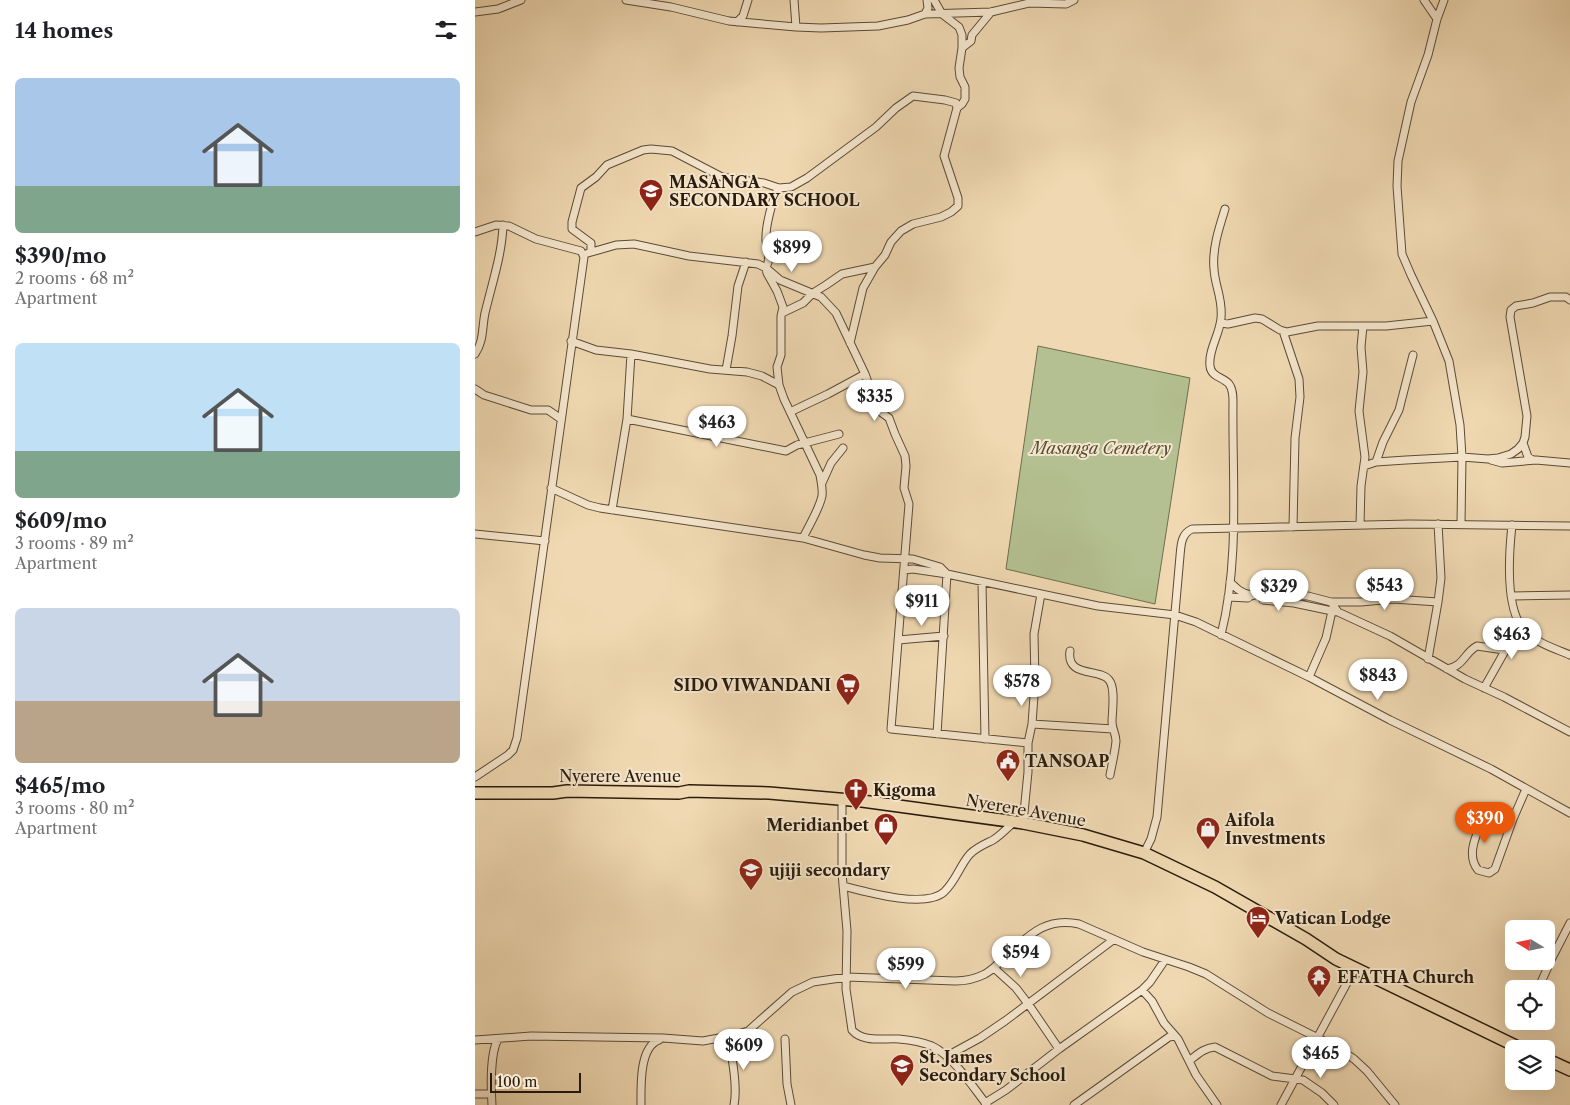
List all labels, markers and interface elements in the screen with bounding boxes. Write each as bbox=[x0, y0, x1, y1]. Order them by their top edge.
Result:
icon: filters bbox=[432, 16, 460, 44]
text: 14 homes bbox=[15, 18, 113, 43]
icon: home bbox=[193, 110, 283, 200]
place label: MASANGA SECONDARY SCHOOL bbox=[669, 172, 860, 210]
school or university icon: MASANGA SECONDARY SCHOOL bbox=[638, 178, 664, 212]
pin: $899 bbox=[762, 230, 822, 273]
text: $899 bbox=[773, 237, 811, 257]
text: $390/mo bbox=[15, 243, 106, 268]
text: 2 rooms · 68 m² bbox=[15, 268, 134, 288]
text: Apartment bbox=[15, 288, 97, 308]
icon: home bbox=[193, 375, 283, 465]
pin: $335 bbox=[845, 380, 905, 422]
text: $335 bbox=[857, 386, 893, 406]
pin: $463 bbox=[687, 406, 747, 448]
text: $463 bbox=[698, 412, 736, 432]
park label: Masanga Cemetery bbox=[1029, 438, 1171, 458]
text: $609/mo bbox=[15, 508, 107, 533]
text: 3 rooms · 89 m² bbox=[15, 533, 134, 553]
text: Apartment bbox=[15, 553, 97, 573]
pin: $543 bbox=[1355, 568, 1415, 611]
pin: $329 bbox=[1249, 570, 1309, 612]
text: $543 bbox=[1367, 575, 1403, 595]
text: $329 bbox=[1261, 576, 1297, 596]
pin: $911 bbox=[892, 584, 952, 627]
text: $911 bbox=[906, 591, 938, 611]
pin: $463 bbox=[1482, 618, 1542, 660]
text: $463 bbox=[1493, 624, 1531, 644]
icon: home bbox=[193, 640, 283, 730]
pin: $843 bbox=[1348, 658, 1408, 701]
pin: $578 bbox=[992, 664, 1052, 707]
text: $843 bbox=[1359, 665, 1397, 685]
text: $578 bbox=[1004, 671, 1040, 691]
supermarket icon: SIDO VIWANDANI bbox=[835, 672, 861, 706]
place label: SIDO VIWANDANI bbox=[673, 675, 831, 695]
public building icon: TANSOAP bbox=[995, 748, 1021, 782]
place label: TANSOAP bbox=[1025, 751, 1109, 771]
street label: Nyerere Avenue bbox=[559, 766, 681, 786]
text: $465/mo bbox=[15, 773, 105, 798]
church icon: Kigoma bbox=[843, 777, 869, 811]
place label: Kigoma bbox=[873, 780, 937, 800]
street label: Nyerere Avenue bbox=[964, 790, 1088, 830]
text: 3 rooms · 80 m² bbox=[15, 798, 134, 818]
pin: $390 bbox=[1455, 802, 1515, 844]
text: $390 bbox=[1466, 808, 1504, 828]
place label: Aifola Investments bbox=[1224, 810, 1325, 848]
shop icon: Meridianbet bbox=[873, 812, 899, 846]
place label: Meridianbet bbox=[766, 815, 870, 835]
shop icon: Aifola Investments bbox=[1195, 816, 1221, 850]
text: Apartment bbox=[15, 818, 97, 838]
school or university icon: ujiji secondary bbox=[738, 857, 764, 891]
place label: ujiji secondary bbox=[769, 860, 891, 880]
hotel icon: Vatican Lodge bbox=[1245, 905, 1271, 939]
place label: Vatican Lodge bbox=[1274, 908, 1391, 928]
north arrow bbox=[1505, 920, 1555, 970]
map controls bbox=[1505, 920, 1555, 1090]
pin: $594 bbox=[991, 936, 1051, 978]
text: $594 bbox=[1003, 942, 1039, 962]
pin: $599 bbox=[876, 948, 936, 990]
text: $599 bbox=[888, 954, 924, 974]
temple icon: EFATHA Church bbox=[1306, 964, 1332, 998]
place label: EFATHA Church bbox=[1337, 967, 1474, 987]
button: locate bbox=[1505, 980, 1555, 1030]
pin: $609 bbox=[714, 1028, 774, 1071]
text: $609 bbox=[725, 1035, 763, 1055]
pin: $465 bbox=[1291, 1036, 1351, 1079]
button: layers bbox=[1505, 1040, 1555, 1090]
text: $465 bbox=[1303, 1043, 1339, 1063]
place label: St. James Secondary School bbox=[919, 1047, 1066, 1085]
school or university icon: St. James Secondary School bbox=[889, 1053, 915, 1087]
scale bar bbox=[490, 1070, 581, 1093]
text: 100 m bbox=[497, 1073, 537, 1091]

